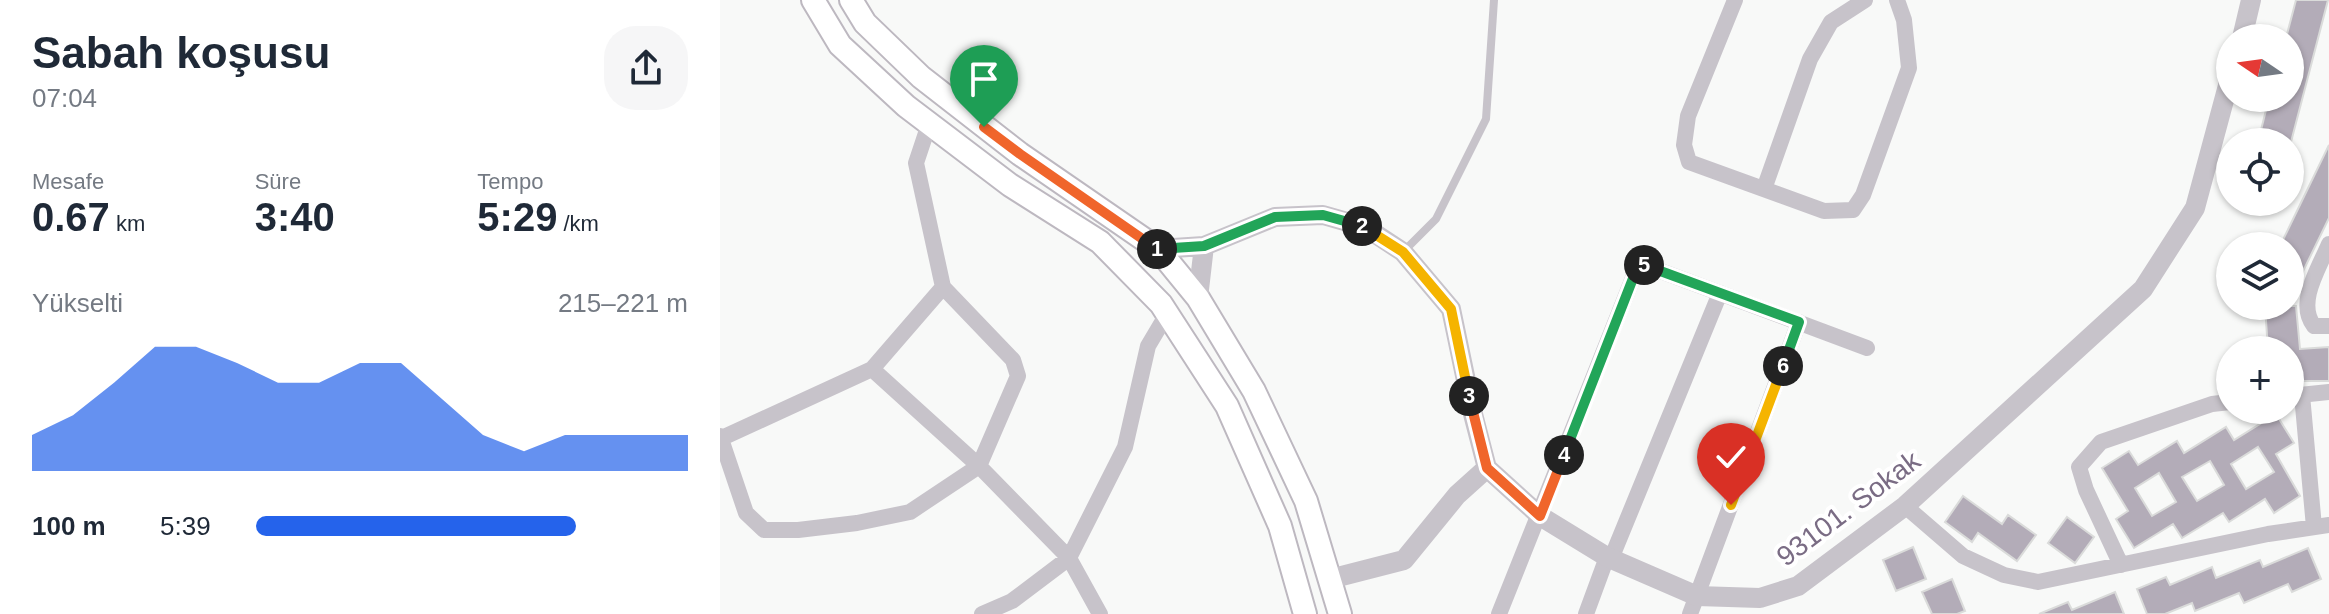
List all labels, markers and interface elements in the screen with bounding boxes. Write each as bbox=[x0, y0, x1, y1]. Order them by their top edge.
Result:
north arrow bbox=[2216, 24, 2304, 112]
map controls bbox=[2216, 24, 2304, 424]
button: share bbox=[604, 26, 688, 110]
text: Sabah koşusu bbox=[32, 28, 330, 77]
pin bbox=[950, 45, 1018, 127]
icon: arrive bbox=[962, 57, 1006, 101]
text: 07:04 bbox=[32, 83, 97, 113]
button: locate bbox=[2216, 128, 2304, 216]
text: Mesafe bbox=[32, 169, 104, 194]
text: Süre bbox=[255, 169, 301, 194]
text: Tempo bbox=[477, 169, 543, 194]
text: 0.67 bbox=[32, 195, 110, 239]
text: 3:40 bbox=[255, 195, 335, 239]
text: 5:29 bbox=[477, 195, 557, 239]
pin: 2 bbox=[1342, 206, 1382, 246]
text: km bbox=[110, 211, 145, 236]
text: /km bbox=[557, 211, 599, 236]
text: 2 bbox=[1356, 213, 1368, 238]
pin: 1 bbox=[1137, 229, 1177, 269]
button: layers bbox=[2216, 232, 2304, 320]
text: 1 bbox=[1151, 236, 1163, 261]
pin: 5 bbox=[1624, 245, 1664, 285]
text: 5 bbox=[1638, 252, 1650, 277]
text: Yükselti bbox=[32, 288, 123, 318]
text: 215–221 m bbox=[558, 288, 688, 318]
button: + bbox=[2216, 336, 2304, 424]
pin: 6 bbox=[1763, 346, 1803, 386]
text: 6 bbox=[1777, 353, 1789, 378]
pin: 3 bbox=[1449, 376, 1489, 416]
text: 3 bbox=[1463, 383, 1475, 408]
pin bbox=[1697, 423, 1765, 505]
pin: 4 bbox=[1544, 435, 1584, 475]
icon: check bbox=[1709, 435, 1753, 479]
text: 4 bbox=[1558, 442, 1570, 467]
street label: 93101. Sokak bbox=[1771, 444, 1927, 572]
text: 100 m bbox=[32, 511, 106, 541]
text: 5:39 bbox=[160, 511, 211, 541]

